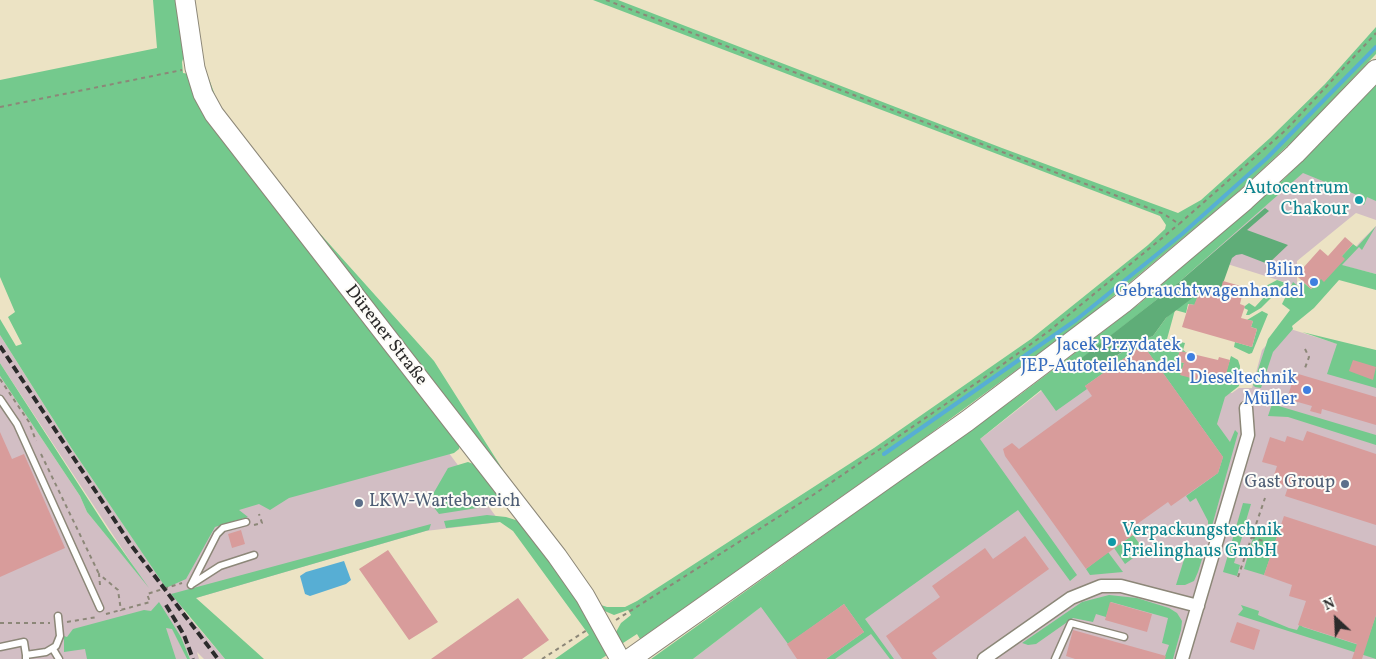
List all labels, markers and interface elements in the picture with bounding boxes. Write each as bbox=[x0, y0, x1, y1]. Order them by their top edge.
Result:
place label: Autocentrum Chakour bbox=[1244, 179, 1349, 222]
marker: Autocentrum Chakour bbox=[1353, 194, 1365, 206]
place label: Bilin Gebrauchtwagenhandel bbox=[1115, 261, 1304, 304]
marker: Bilin Gebrauchtwagenhandel bbox=[1308, 276, 1320, 288]
street label: Dürener Straße bbox=[339, 281, 431, 391]
place label: Jacek Przydatek JEP-Autoteilehandel bbox=[1021, 336, 1181, 378]
marker: Jacek Przydatek JEP-Autoteilehandel bbox=[1185, 351, 1197, 363]
place label: Dieseltechnik Müller bbox=[1189, 369, 1297, 412]
marker: Dieseltechnik Müller bbox=[1301, 384, 1313, 396]
place label: Gast Group bbox=[1245, 473, 1335, 495]
marker: Gast Group bbox=[1339, 478, 1351, 490]
place label: LKW-Wartebereich bbox=[369, 492, 521, 514]
marker: LKW-Wartebereich bbox=[353, 497, 365, 509]
place label: Verpackungstechnik Frielinghaus GmbH bbox=[1122, 521, 1282, 564]
marker: Verpackungstechnik Frielinghaus GmbH bbox=[1106, 536, 1118, 548]
north arrow bbox=[1311, 594, 1361, 644]
text: N bbox=[1321, 594, 1338, 616]

